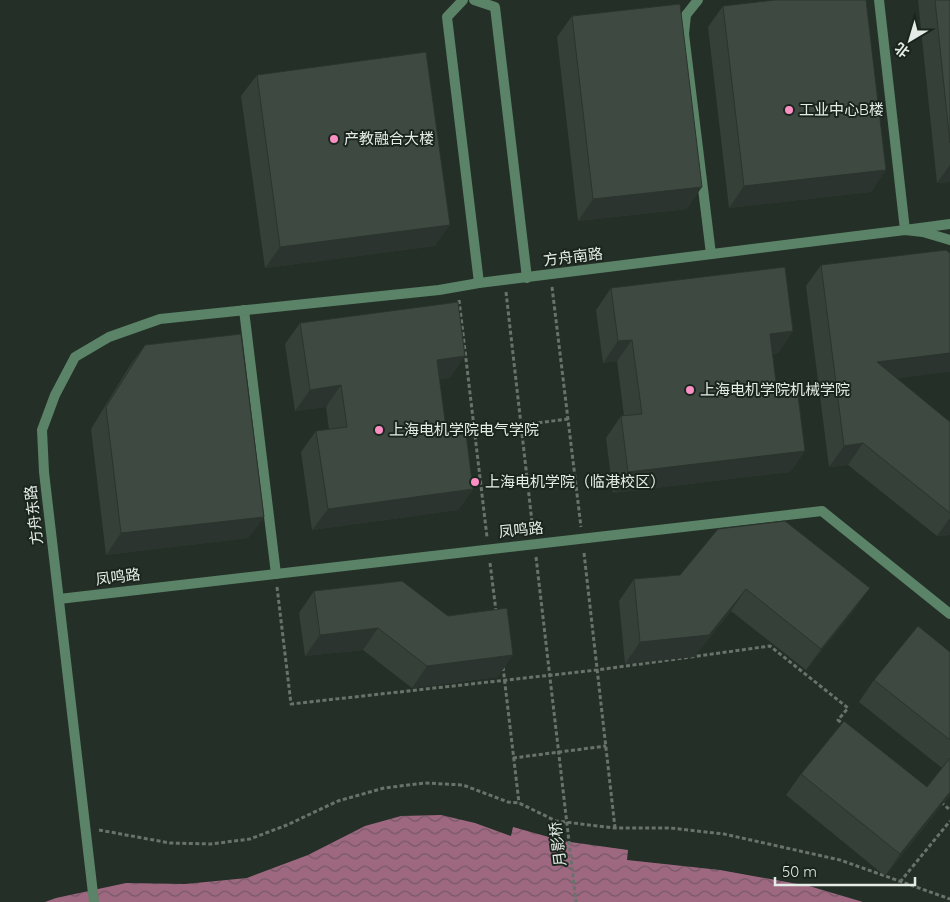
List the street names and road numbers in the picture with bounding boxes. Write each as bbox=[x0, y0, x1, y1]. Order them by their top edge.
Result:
street label: 方舟南路 bbox=[542, 243, 604, 270]
street label: 方舟东路 bbox=[20, 484, 47, 546]
street label: 凤鸣路 bbox=[498, 518, 544, 541]
street label: 凤鸣路 bbox=[94, 564, 141, 589]
street label: 月影桥 bbox=[545, 821, 570, 868]

